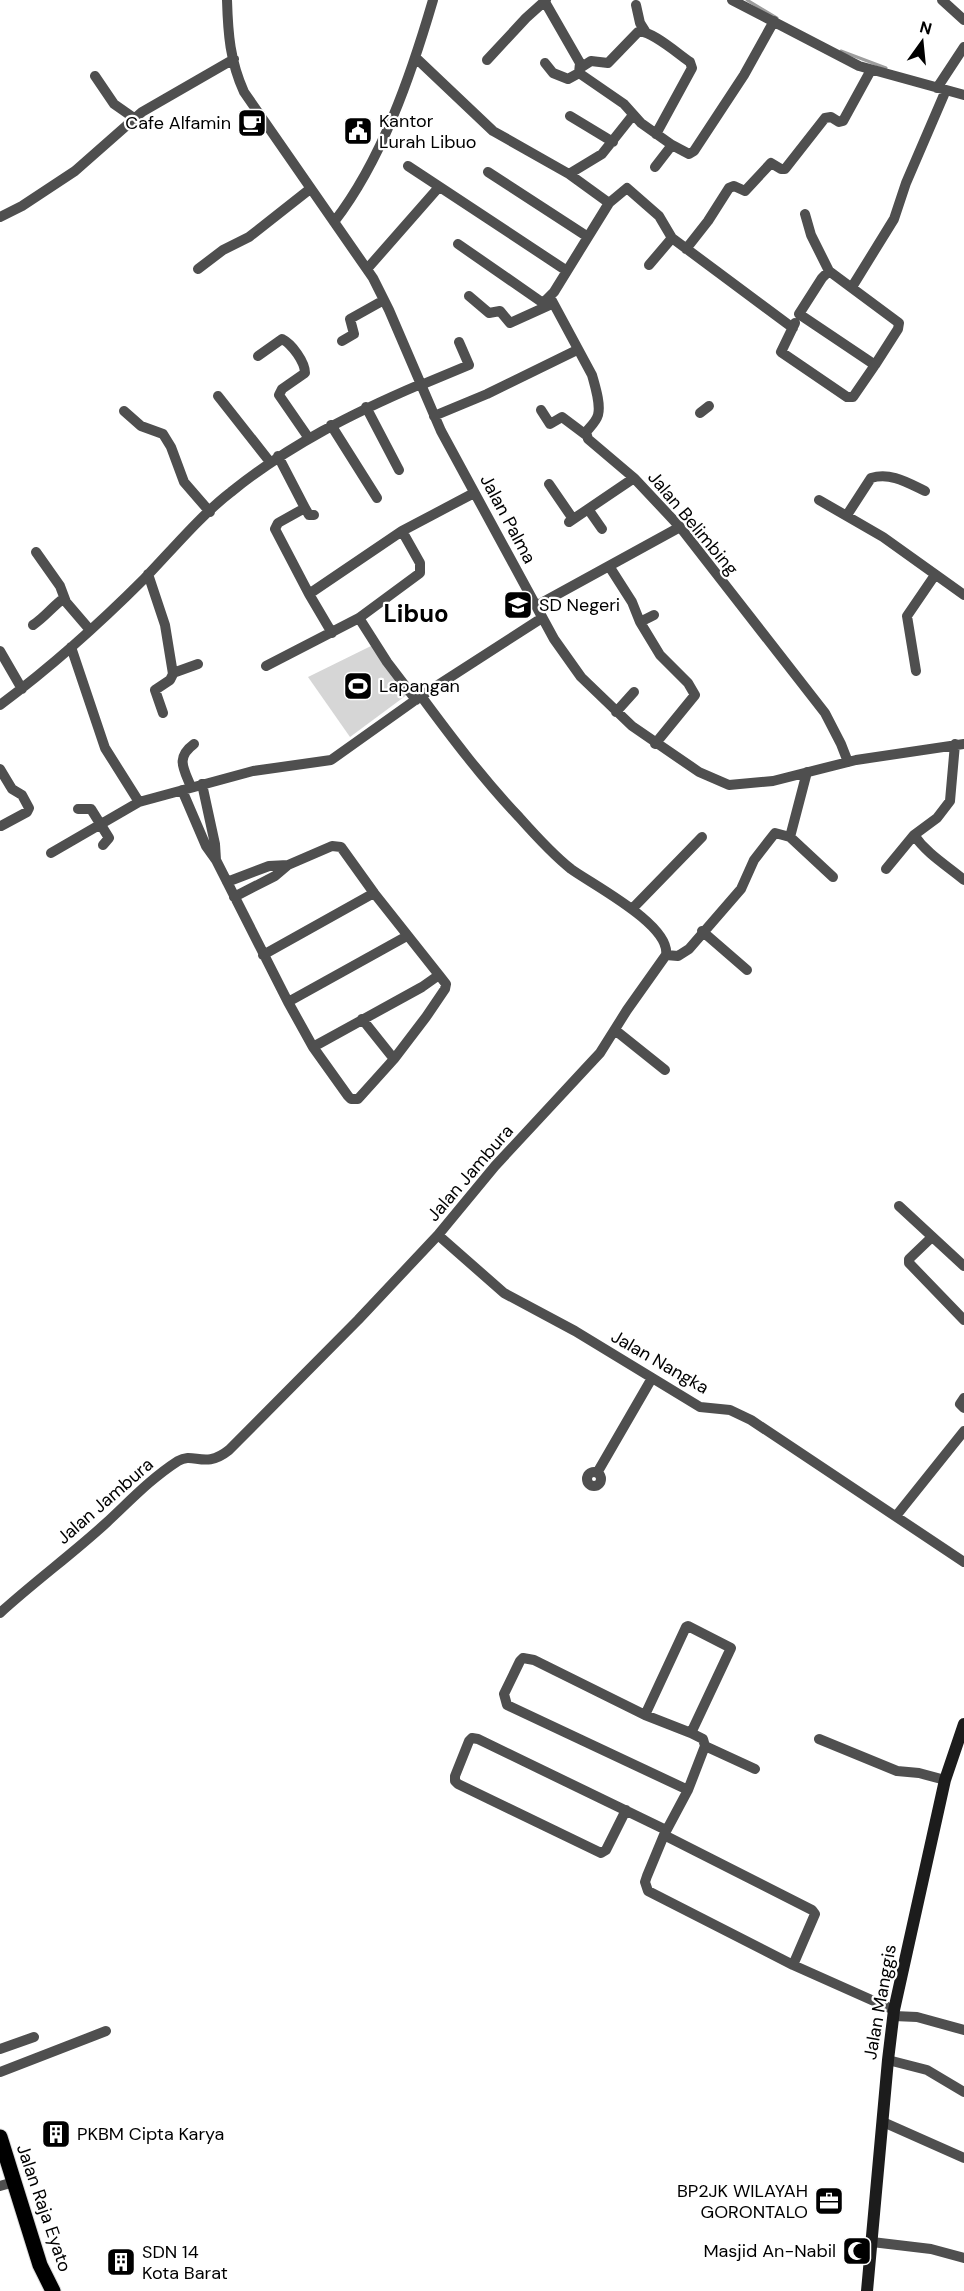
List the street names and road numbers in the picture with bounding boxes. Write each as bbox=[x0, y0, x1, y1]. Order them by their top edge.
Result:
street label: Jalan Belimbing bbox=[642, 466, 744, 580]
street label: Jalan Palma bbox=[475, 470, 541, 568]
street label: Jalan Jambura bbox=[421, 1120, 519, 1226]
street label: Jalan Nangka bbox=[607, 1324, 713, 1400]
street label: Jalan Jambura bbox=[52, 1452, 158, 1550]
street label: Jalan Manggis bbox=[858, 1943, 902, 2061]
street label: Jalan Raja Eyato bbox=[11, 2141, 77, 2275]

